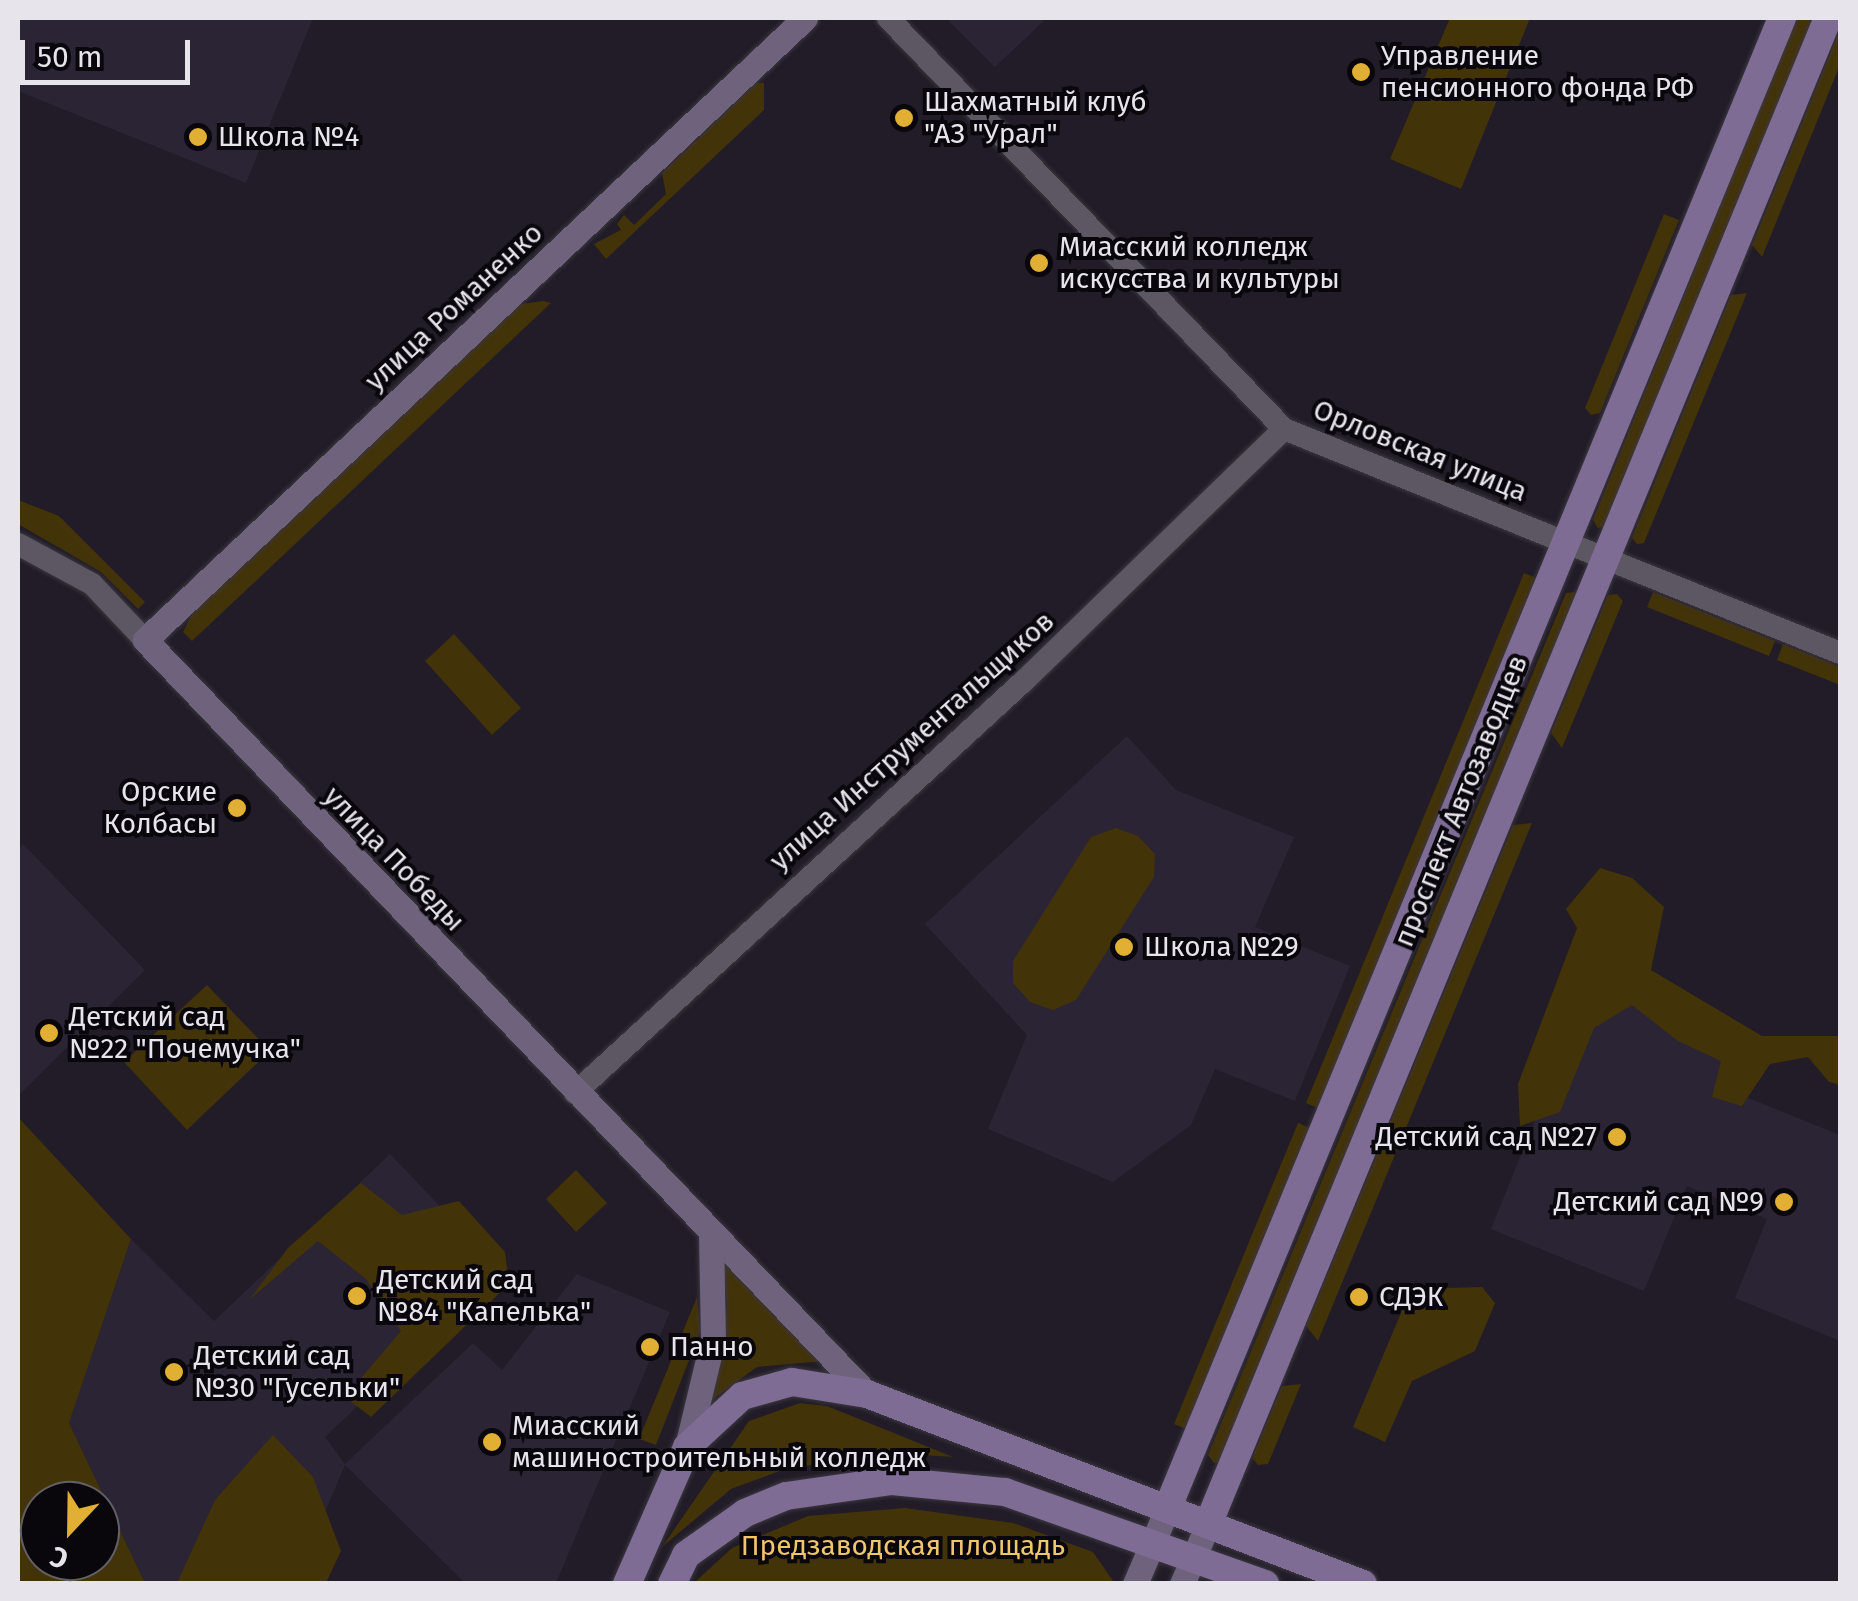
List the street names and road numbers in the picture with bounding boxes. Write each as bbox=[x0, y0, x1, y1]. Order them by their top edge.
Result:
street label: улица Романенко bbox=[358, 216, 550, 398]
street label: Орловская улица bbox=[1308, 393, 1532, 509]
street label: улица Инструментальщиков bbox=[763, 604, 1061, 878]
street label: проспект Автозаводцев bbox=[1387, 650, 1535, 952]
street label: улица Победы bbox=[317, 780, 471, 938]

